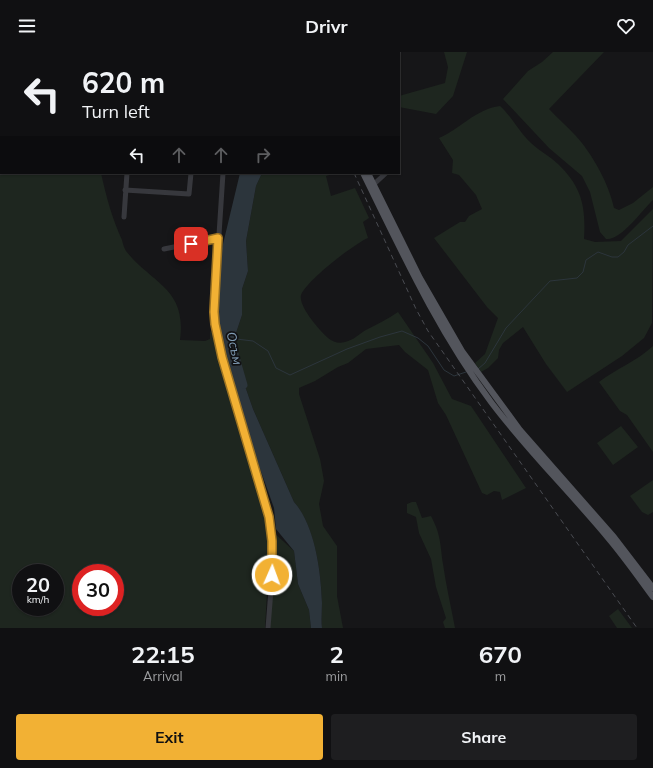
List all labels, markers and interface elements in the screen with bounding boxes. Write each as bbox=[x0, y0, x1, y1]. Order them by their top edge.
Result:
icon: menu bbox=[16, 15, 38, 37]
text: Drivr bbox=[305, 15, 348, 38]
icon: heart bbox=[615, 15, 637, 37]
text: 620 m bbox=[82, 65, 165, 100]
icon: left bbox=[16, 68, 68, 120]
text: Turn left bbox=[82, 100, 150, 123]
icon: left bbox=[126, 144, 148, 166]
icon: ahead bbox=[168, 144, 190, 166]
icon: ahead bbox=[210, 144, 232, 166]
icon: right bbox=[252, 144, 274, 166]
pin bbox=[174, 227, 208, 261]
icon: arrive bbox=[180, 233, 202, 255]
water label: Осъм bbox=[224, 330, 246, 366]
position arrow bbox=[251, 554, 293, 596]
speed limit sign: 30 bbox=[72, 564, 124, 616]
text: 20 bbox=[26, 572, 50, 597]
text: km/h bbox=[27, 593, 49, 606]
text: 22:15 bbox=[131, 639, 195, 669]
text: 2 bbox=[329, 639, 344, 669]
text: 670 bbox=[479, 639, 522, 669]
text: Arrival bbox=[143, 668, 183, 684]
text: min bbox=[326, 668, 348, 684]
text: m bbox=[495, 668, 506, 684]
button: Exit bbox=[16, 714, 323, 760]
button: Share bbox=[331, 714, 637, 760]

